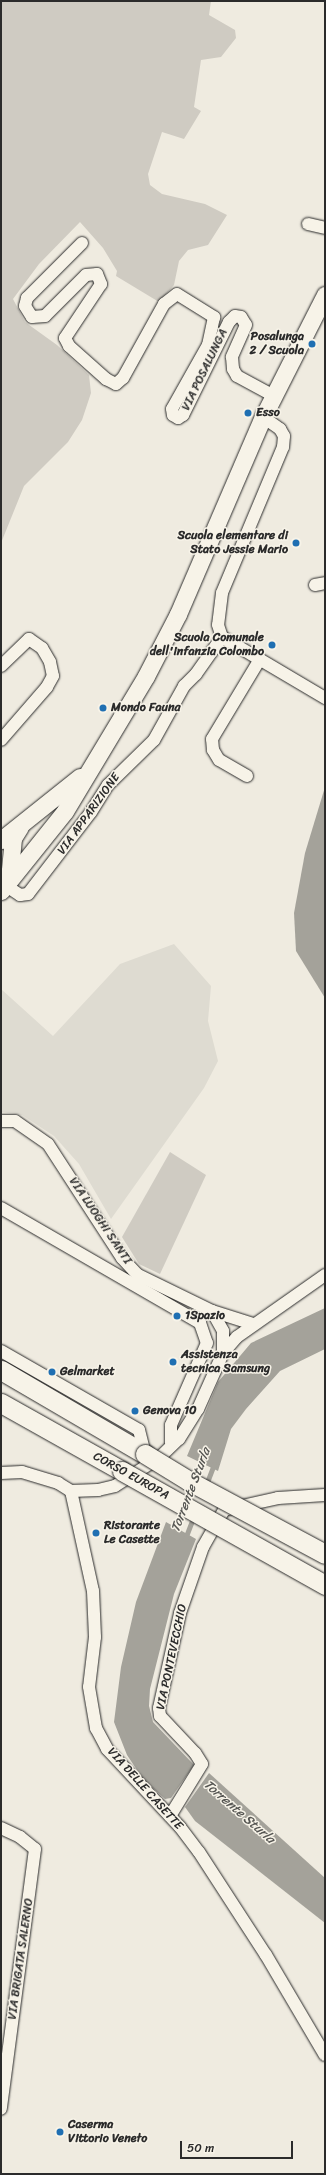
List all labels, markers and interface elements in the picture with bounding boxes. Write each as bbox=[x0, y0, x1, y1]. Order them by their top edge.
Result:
street label: VIA POSALUNGA bbox=[179, 326, 231, 414]
place label: Posalunga 2 / Scuola bbox=[249, 330, 304, 358]
marker: Posalunga 2 / Scuola bbox=[307, 339, 317, 349]
place label: Esso bbox=[256, 406, 280, 420]
marker: Esso bbox=[243, 408, 253, 418]
place label: Scuola elementare di Stato Jessie Mario bbox=[177, 529, 288, 557]
marker: Scuola elementare di Stato Jessie Mario bbox=[291, 538, 301, 548]
place label: Scuola Comunale dell'infanzia Colombo bbox=[150, 631, 264, 659]
marker: Scuola Comunale dell'infanzia Colombo bbox=[267, 640, 277, 650]
place label: Mondo Fauna bbox=[111, 701, 180, 715]
marker: Mondo Fauna bbox=[98, 703, 108, 713]
street label: VIA APPARIZIONE bbox=[54, 770, 124, 858]
street label: VIA LUOGHI SANTI bbox=[66, 1175, 134, 1267]
place label: 1Spazio bbox=[185, 1309, 225, 1323]
marker: 1Spazio bbox=[172, 1311, 182, 1321]
place label: Assistenza tecnica Samsung bbox=[181, 1348, 271, 1376]
marker: Assistenza tecnica Samsung bbox=[168, 1357, 178, 1367]
place label: Gelmarket bbox=[60, 1365, 115, 1379]
marker: Gelmarket bbox=[47, 1367, 57, 1377]
place label: Genova 10 bbox=[143, 1404, 197, 1418]
marker: Genova 10 bbox=[130, 1406, 140, 1416]
water label: Torrente Sturla bbox=[168, 1446, 214, 1534]
street label: CORSO EUROPA bbox=[91, 1449, 171, 1503]
place label: Ristorante Le Casette bbox=[104, 1519, 160, 1547]
marker: Ristorante Le Casette bbox=[91, 1528, 101, 1538]
street label: VIA PONTEVECCHIO bbox=[154, 1602, 190, 1712]
street label: VIA DELLE CASETTE bbox=[104, 1745, 186, 1833]
water label: Torrente Sturla bbox=[200, 1777, 278, 1847]
street label: VIA BRIGATA SALERNO bbox=[5, 1896, 37, 2022]
place label: Caserma Vittorio Veneto bbox=[68, 2118, 148, 2146]
marker: Caserma Vittorio Veneto bbox=[55, 2127, 65, 2137]
scale bar bbox=[182, 2133, 295, 2159]
text: 50 m bbox=[187, 2137, 214, 2159]

